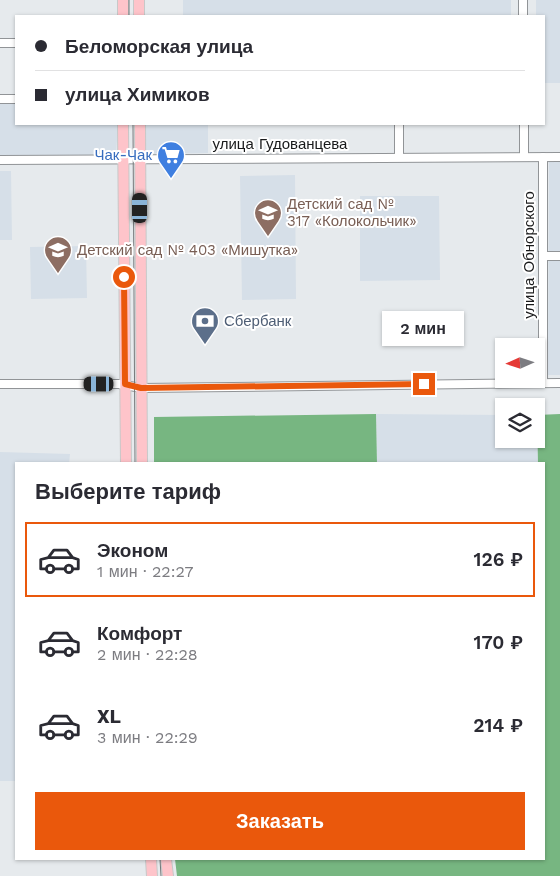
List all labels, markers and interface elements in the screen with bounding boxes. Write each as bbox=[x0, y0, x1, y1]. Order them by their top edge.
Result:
text: Беломорская улица bbox=[65, 35, 253, 58]
text: улица Химиков bbox=[65, 83, 210, 106]
street label: улица Гудованцева bbox=[213, 135, 348, 153]
supermarket icon: Чак-Чак bbox=[156, 140, 186, 179]
place label: Чак-Чак bbox=[95, 146, 152, 164]
street label: улица Обнорского bbox=[520, 191, 538, 319]
car bbox=[132, 193, 147, 223]
place label: Детский сад № 317 «Колокольчик» bbox=[287, 195, 417, 230]
school or university icon: Детский сад № 317 «Колокольчик» bbox=[253, 198, 283, 237]
school or university icon: Детский сад № 403 «Мишутка» bbox=[43, 235, 73, 274]
place label: Детский сад № 403 «Мишутка» bbox=[77, 241, 298, 259]
route start bbox=[113, 266, 135, 288]
bank icon: Сбербанк bbox=[190, 306, 220, 345]
place label: Сбербанк bbox=[224, 312, 292, 330]
callout: 2 мин bbox=[383, 312, 465, 346]
text: 2 мин bbox=[400, 319, 446, 338]
north arrow bbox=[495, 338, 545, 388]
map controls bbox=[495, 338, 545, 448]
route end bbox=[413, 373, 435, 395]
car bbox=[84, 377, 114, 392]
button: layers bbox=[495, 398, 545, 448]
text: Выберите тариф bbox=[35, 479, 221, 504]
icon: car bbox=[37, 537, 82, 582]
text: Эконом bbox=[97, 539, 168, 562]
text: 126 ₽ bbox=[474, 548, 523, 571]
text: 1 мин · 22:27 bbox=[97, 562, 193, 581]
icon: car bbox=[37, 620, 82, 665]
text: Комфорт bbox=[97, 622, 182, 645]
text: 170 ₽ bbox=[474, 631, 523, 654]
text: 2 мин · 22:28 bbox=[97, 645, 198, 664]
icon: car bbox=[37, 703, 82, 748]
text: XL bbox=[97, 705, 121, 728]
text: 214 ₽ bbox=[473, 714, 523, 737]
text: 3 мин · 22:29 bbox=[97, 728, 198, 747]
button: Заказать bbox=[35, 792, 525, 850]

